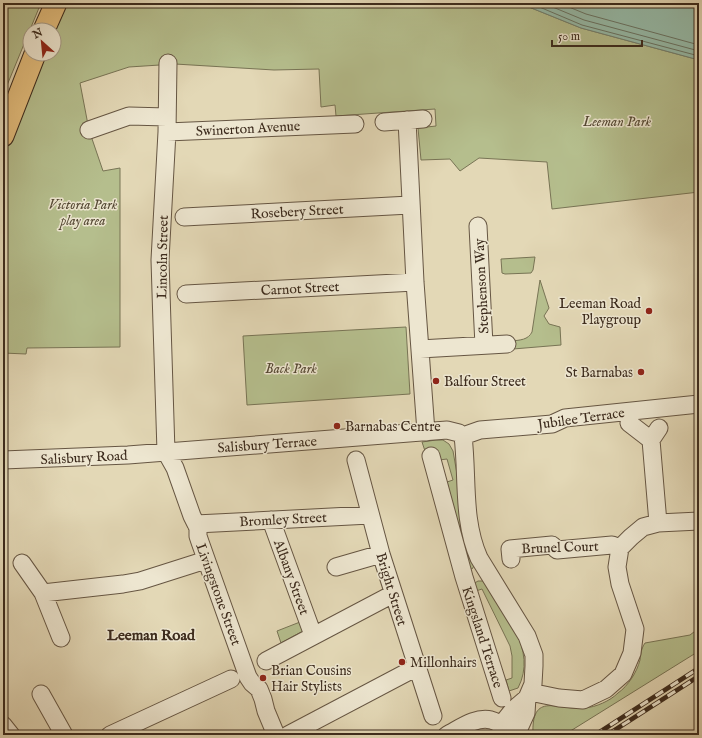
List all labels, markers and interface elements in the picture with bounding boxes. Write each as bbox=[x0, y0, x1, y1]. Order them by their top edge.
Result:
north arrow bbox=[22, 22, 62, 62]
scale bar bbox=[552, 22, 642, 48]
text: N bbox=[30, 25, 46, 43]
text: 50 m bbox=[558, 29, 580, 44]
park label: Leeman Park bbox=[582, 113, 651, 131]
street label: Swinerton Avenue bbox=[195, 117, 301, 141]
park label: Victoria Park play area bbox=[49, 196, 118, 230]
street label: Rosebery Street bbox=[250, 201, 344, 223]
street label: Lincoln Street bbox=[153, 215, 173, 299]
street label: Stephenson Way bbox=[471, 238, 493, 334]
street label: Carnot Street bbox=[260, 278, 340, 300]
place label: Leeman Road Playgroup bbox=[559, 295, 642, 329]
marker: Leeman Road Playgroup bbox=[644, 306, 654, 316]
park label: Back Park bbox=[265, 360, 317, 378]
place label: St Barnabas bbox=[566, 364, 633, 382]
marker: St Barnabas bbox=[636, 367, 646, 377]
place label: Balfour Street bbox=[444, 373, 526, 391]
marker: Balfour Street bbox=[431, 376, 441, 386]
street label: Jubilee Terrace bbox=[535, 404, 626, 434]
place label: Barnabas Centre bbox=[345, 418, 441, 436]
marker: Barnabas Centre bbox=[332, 421, 342, 431]
street label: Salisbury Terrace bbox=[217, 433, 318, 457]
street label: Salisbury Road bbox=[40, 447, 129, 469]
street label: Bromley Street bbox=[239, 509, 327, 531]
street label: Albany Street bbox=[269, 536, 313, 618]
street label: Brunel Court bbox=[521, 538, 599, 558]
street label: Livingstone Street bbox=[191, 541, 245, 648]
street label: Bright Street bbox=[371, 550, 411, 628]
street label: Kingsland Terrace bbox=[457, 584, 507, 691]
district label: Leeman Road bbox=[107, 626, 196, 645]
place label: Millonhairs bbox=[410, 654, 477, 672]
marker: Millonhairs bbox=[397, 657, 407, 667]
place label: Brian Cousins Hair Stylists bbox=[271, 662, 352, 696]
marker: Brian Cousins Hair Stylists bbox=[258, 673, 268, 683]

